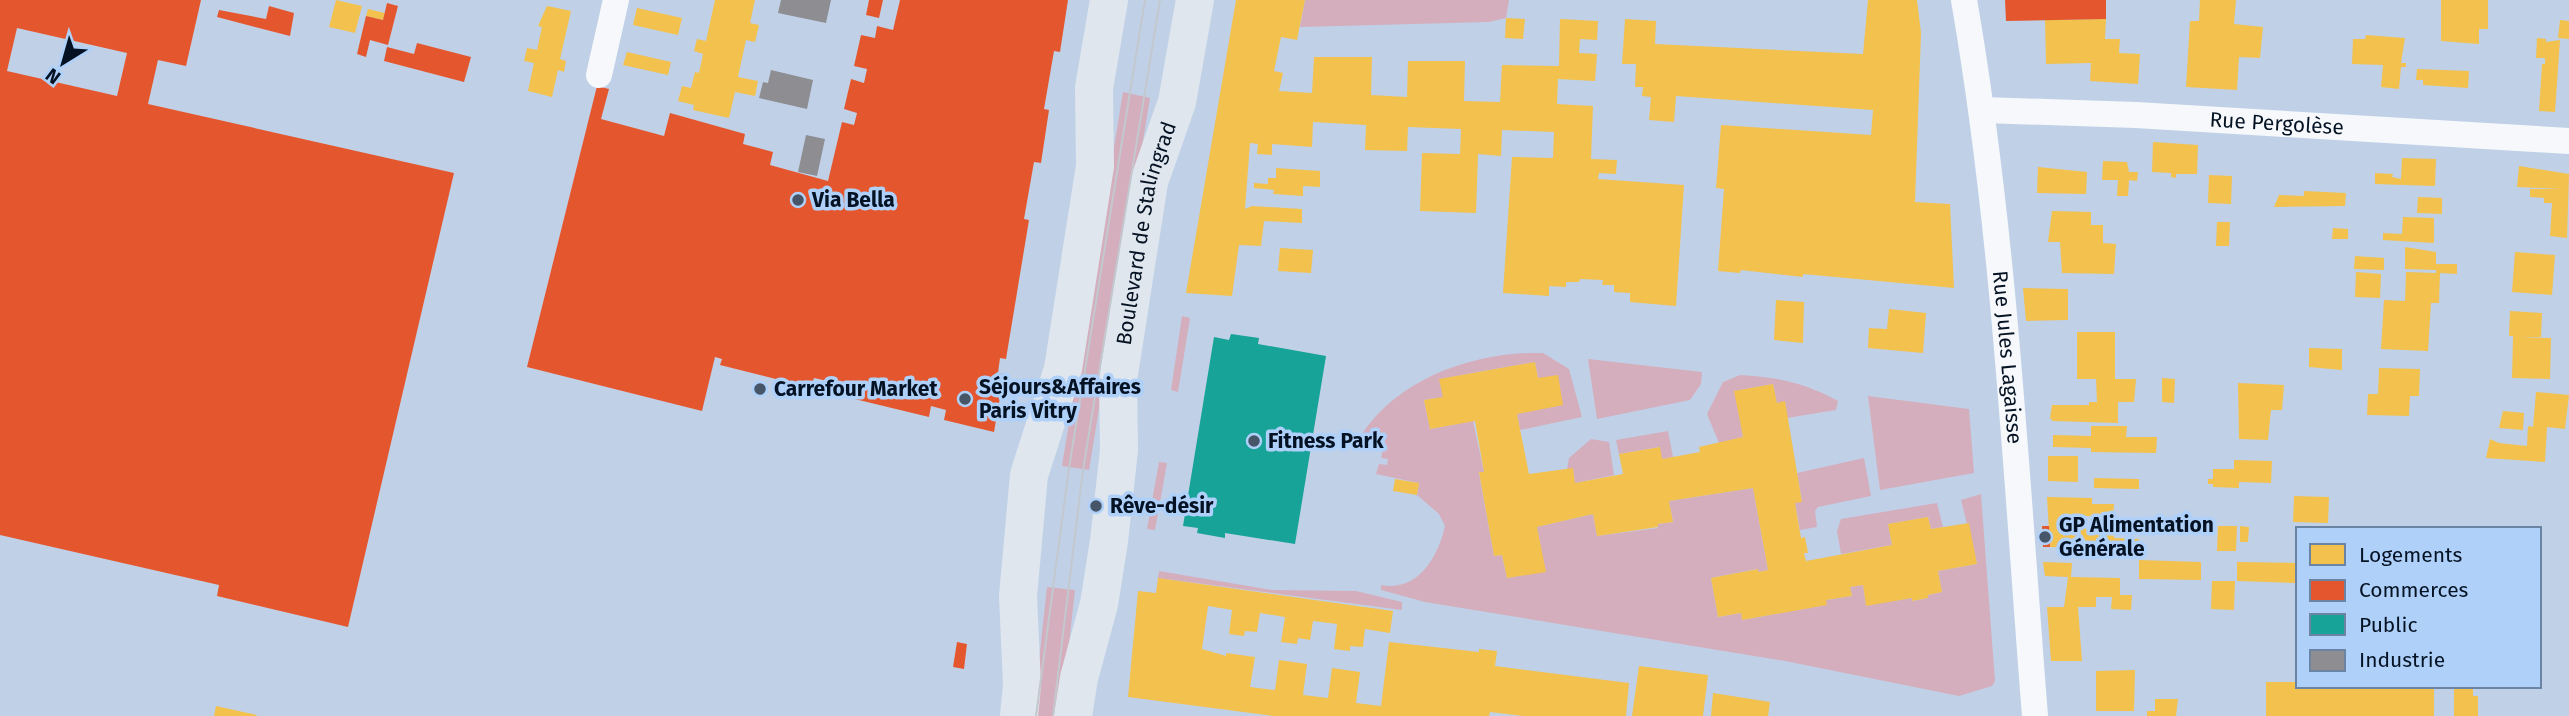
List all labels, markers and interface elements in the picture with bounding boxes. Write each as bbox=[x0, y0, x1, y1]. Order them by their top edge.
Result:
north arrow bbox=[28, 28, 98, 98]
text: N bbox=[41, 63, 65, 89]
street label: Rue Pergolèse bbox=[2209, 106, 2345, 140]
street label: Boulevard de Stalingrad bbox=[1111, 118, 1182, 347]
place label: Via Bella bbox=[811, 187, 895, 213]
marker: Via Bella bbox=[790, 192, 806, 208]
street label: Rue Jules Lagaisse bbox=[1987, 269, 2028, 445]
place label: Séjours&Affaires Paris Vitry bbox=[979, 374, 1141, 424]
place label: Carrefour Market bbox=[774, 376, 938, 402]
marker: Carrefour Market bbox=[752, 381, 768, 397]
marker: Séjours&Affaires Paris Vitry bbox=[957, 391, 973, 407]
place label: Fitness Park bbox=[1268, 428, 1384, 454]
marker: Fitness Park bbox=[1246, 433, 1262, 449]
place label: Rêve-désir bbox=[1110, 493, 1214, 519]
marker: Rêve-désir bbox=[1088, 498, 1104, 514]
place label: GP Alimentation Générale bbox=[2059, 512, 2214, 562]
legend bbox=[2296, 527, 2541, 688]
marker: GP Alimentation Générale bbox=[2037, 529, 2053, 545]
text: Logements bbox=[2359, 542, 2463, 568]
text: Commerces bbox=[2359, 577, 2469, 603]
text: Public bbox=[2359, 612, 2417, 638]
text: Industrie bbox=[2359, 647, 2445, 673]

